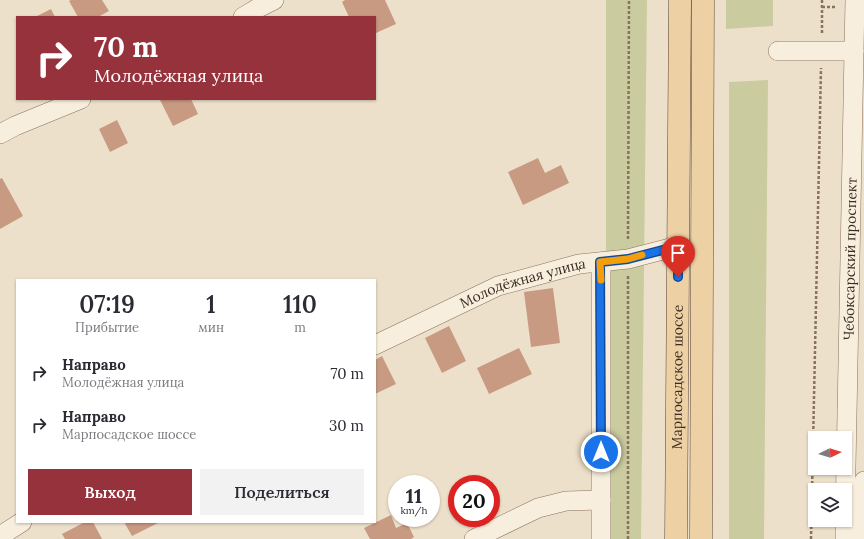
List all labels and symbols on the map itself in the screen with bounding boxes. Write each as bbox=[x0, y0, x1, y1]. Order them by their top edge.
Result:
street label: Чебоксарский проспект bbox=[839, 177, 861, 341]
pin bbox=[661, 236, 695, 277]
street label: Молодёжная улица bbox=[457, 254, 586, 312]
street label: Марпосадское шоссе bbox=[668, 304, 687, 449]
position arrow bbox=[580, 431, 622, 473]
north arrow bbox=[808, 431, 852, 475]
speed limit sign: 20 bbox=[448, 475, 500, 527]

